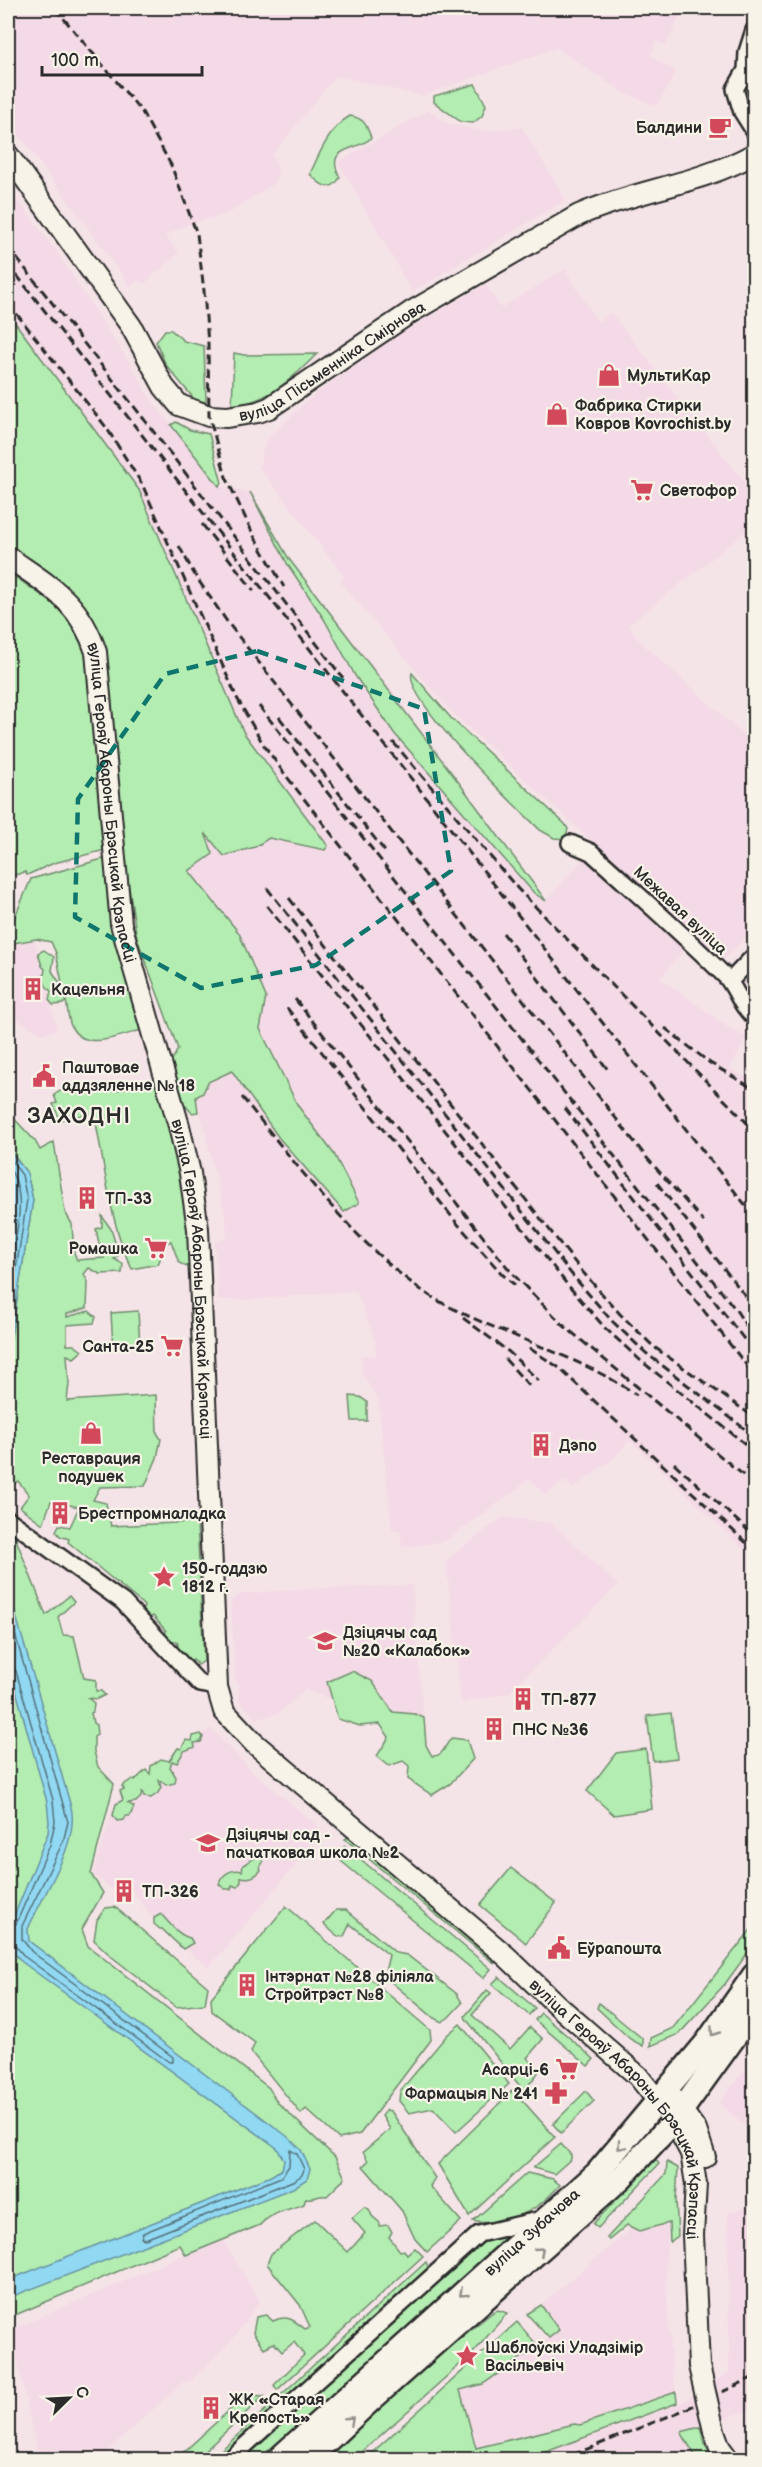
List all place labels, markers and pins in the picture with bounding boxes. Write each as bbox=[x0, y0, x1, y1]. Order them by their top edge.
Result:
cafe icon: Балдини bbox=[707, 114, 733, 140]
place label: Балдини bbox=[636, 119, 702, 138]
shop icon: МультиКар bbox=[596, 362, 622, 388]
place label: МультиКар bbox=[627, 367, 711, 386]
place label: Фабрика Стирки Ковров Kovrochist.by bbox=[575, 397, 732, 434]
shop icon: Фабрика Стирки Ковров Kovrochist.by bbox=[544, 401, 570, 427]
supermarket icon: Светофор bbox=[629, 477, 655, 503]
place label: Светофор bbox=[660, 482, 737, 501]
building icon: Кацельня bbox=[20, 976, 46, 1002]
place label: Кацельня bbox=[51, 981, 125, 1000]
place label: Паштовае аддзяленне № 18 bbox=[62, 1059, 195, 1096]
public building icon: Паштовае аддзяленне № 18 bbox=[31, 1063, 57, 1089]
building icon: ТП-33 bbox=[74, 1185, 100, 1211]
place label: ТП-33 bbox=[105, 1190, 152, 1209]
supermarket icon: Ромашка bbox=[143, 1235, 169, 1261]
place label: Ромашка bbox=[69, 1240, 139, 1259]
supermarket icon: Санта-25 bbox=[159, 1333, 185, 1359]
place label: Санта-25 bbox=[82, 1338, 154, 1357]
shop icon: Реставрация подушек bbox=[78, 1420, 104, 1446]
building icon: Дэпо bbox=[528, 1432, 554, 1458]
place label: Дэпо bbox=[559, 1437, 597, 1456]
place label: Реставрация подушек bbox=[41, 1450, 141, 1487]
building icon: Брестпромналадка bbox=[47, 1500, 73, 1526]
place label: Брестпромналадка bbox=[78, 1505, 226, 1524]
place label: 150-годдзю 1812 г. bbox=[182, 1560, 268, 1597]
place icon: 150-годдзю 1812 г. bbox=[151, 1564, 177, 1590]
place label: Дзіцячы сад №20 «Калабок» bbox=[343, 1624, 470, 1661]
school or university icon: Дзіцячы сад №20 «Калабок» bbox=[312, 1628, 338, 1654]
building icon: ТП-877 bbox=[510, 1686, 536, 1712]
place label: ТП-877 bbox=[541, 1691, 597, 1710]
building icon: ПНС №36 bbox=[481, 1716, 507, 1742]
place label: ПНС №36 bbox=[512, 1721, 589, 1740]
place label: Дзіцячы сад - пачатковая школа №2 bbox=[226, 1826, 400, 1863]
school or university icon: Дзіцячы сад - пачатковая школа №2 bbox=[195, 1830, 221, 1856]
building icon: ТП-326 bbox=[111, 1878, 137, 1904]
place label: ТП-326 bbox=[142, 1883, 199, 1902]
public building icon: Еўрапошта bbox=[546, 1935, 572, 1961]
place label: Еўрапошта bbox=[577, 1940, 662, 1959]
place label: Інтэрнат №28 фiлiяла Стройтрэст №8 bbox=[265, 1968, 434, 2005]
building icon: Інтэрнат №28 фiлiяла Стройтрэст №8 bbox=[234, 1972, 260, 1998]
supermarket icon: Асарці-6 bbox=[554, 2056, 580, 2082]
place label: Асарці-6 bbox=[481, 2061, 549, 2080]
pharmacy icon: Фармацыя № 241 bbox=[543, 2080, 569, 2106]
place label: Фармацыя № 241 bbox=[405, 2085, 538, 2104]
place label: Шаблоўскі Уладзімір Васільевіч bbox=[485, 2339, 644, 2376]
place icon: Шаблоўскі Уладзімір Васільевіч bbox=[454, 2343, 480, 2369]
place label: ЖК «Старая Крепость» bbox=[229, 2391, 325, 2428]
building icon: ЖК «Старая Крепость» bbox=[198, 2395, 224, 2421]

